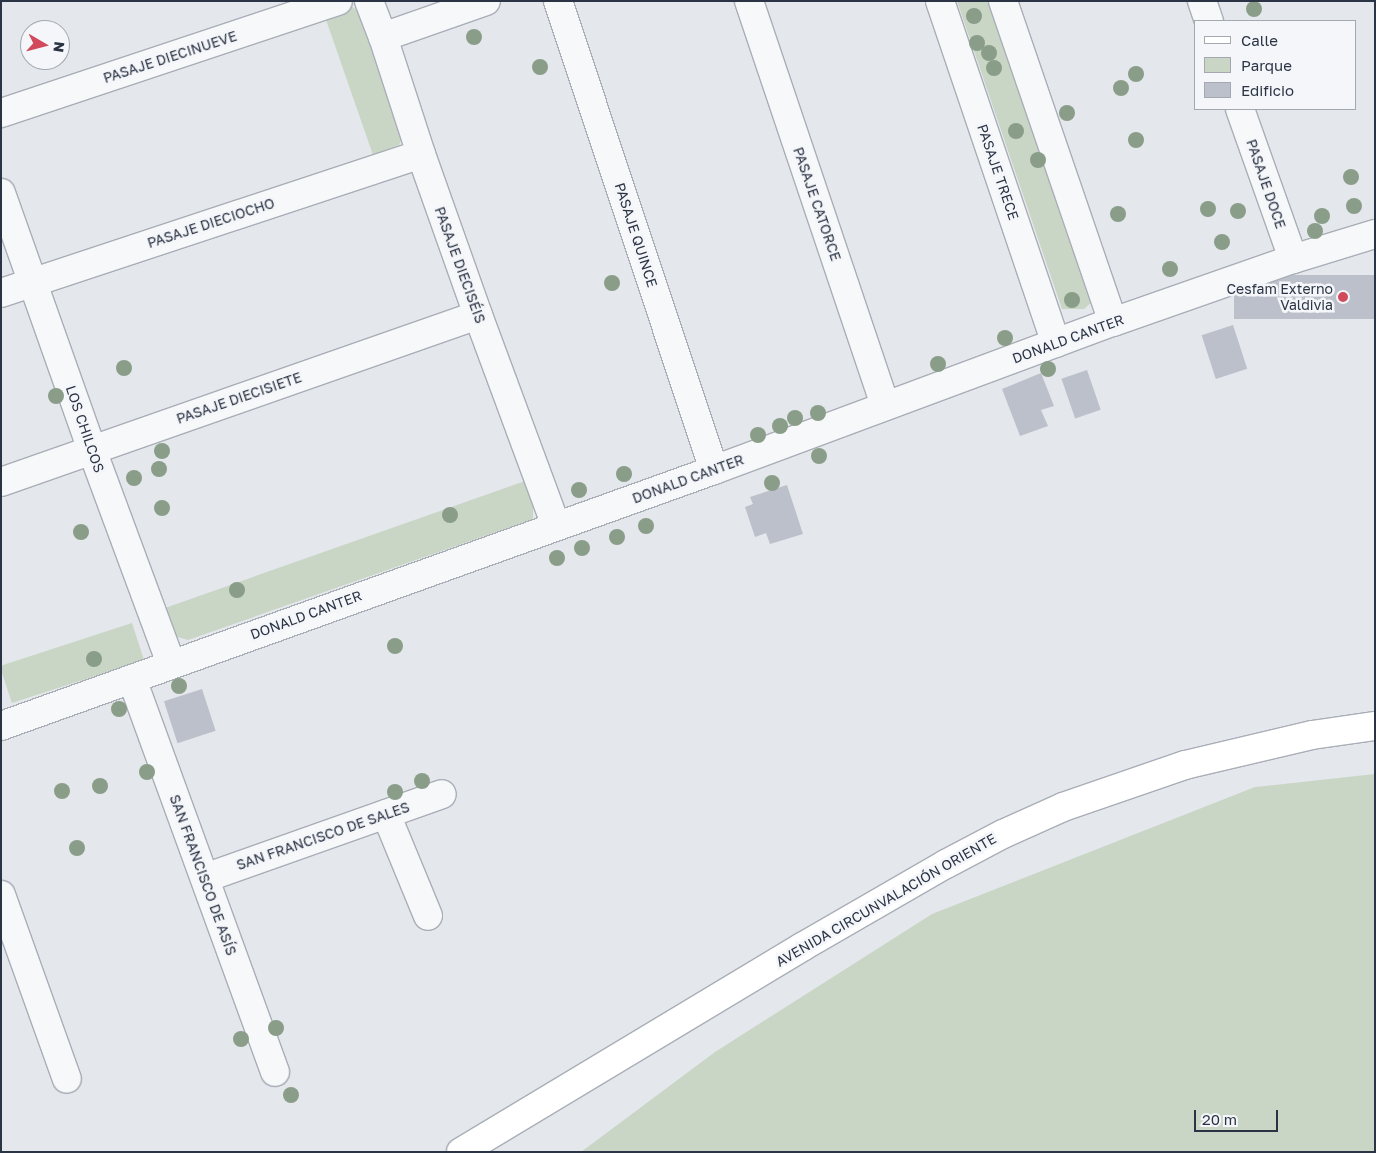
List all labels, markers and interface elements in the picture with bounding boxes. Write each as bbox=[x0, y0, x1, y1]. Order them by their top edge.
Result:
north arrow bbox=[20, 20, 70, 70]
legend bbox=[1194, 20, 1356, 110]
street label: PASAJE DIECINUEVE bbox=[101, 27, 239, 87]
text: Calle bbox=[1241, 31, 1278, 49]
text: N bbox=[50, 41, 69, 53]
text: Parque bbox=[1241, 56, 1292, 74]
text: Edificio bbox=[1241, 81, 1294, 99]
street label: PASAJE TRECE bbox=[974, 122, 1022, 222]
street label: PASAJE DOCE bbox=[1243, 137, 1289, 231]
street label: PASAJE CATORCE bbox=[790, 145, 844, 263]
street label: PASAJE QUINCE bbox=[611, 181, 661, 289]
street label: PASAJE DIECIOCHO bbox=[145, 194, 277, 252]
street label: PASAJE DIECISÉIS bbox=[431, 204, 489, 326]
place label: Cesfam Externo Valdivia bbox=[1227, 281, 1333, 314]
marker: Cesfam Externo Valdivia bbox=[1337, 291, 1349, 303]
street label: DONALD CANTER bbox=[1010, 311, 1126, 367]
street label: PASAJE DIECISIETE bbox=[174, 369, 304, 427]
street label: LOS CHILCOS bbox=[62, 383, 108, 475]
street label: DONALD CANTER bbox=[630, 451, 746, 507]
street label: DONALD CANTER bbox=[248, 587, 364, 643]
street label: SAN FRANCISCO DE ASÍS bbox=[166, 792, 240, 958]
street label: SAN FRANCISCO DE SALES bbox=[234, 798, 412, 874]
street label: AVENIDA CIRCUNVALACIÓN ORIENTE bbox=[773, 830, 999, 970]
scale bar bbox=[1196, 1100, 1280, 1132]
text: 20 m bbox=[1202, 1110, 1237, 1128]

